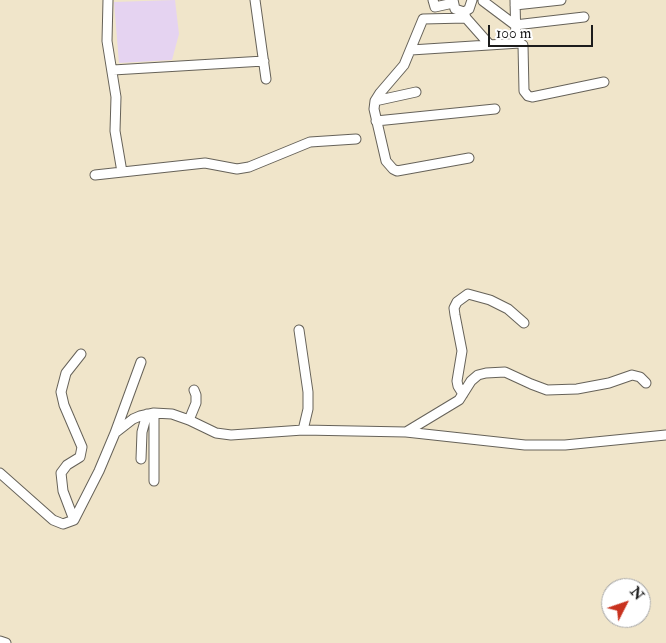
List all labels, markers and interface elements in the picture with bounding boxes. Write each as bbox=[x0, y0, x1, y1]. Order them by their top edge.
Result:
scale bar bbox=[491, 15, 596, 47]
text: 100 m bbox=[496, 24, 531, 43]
north arrow bbox=[601, 578, 651, 628]
text: N bbox=[626, 583, 647, 604]

